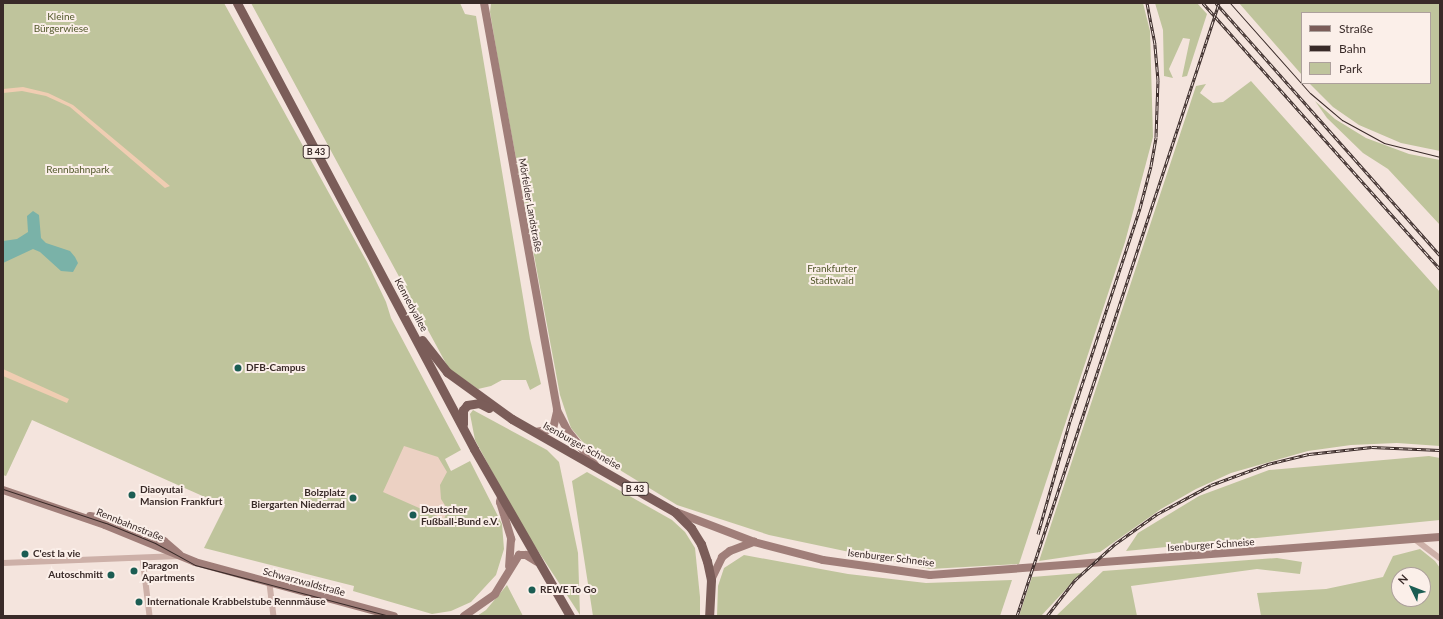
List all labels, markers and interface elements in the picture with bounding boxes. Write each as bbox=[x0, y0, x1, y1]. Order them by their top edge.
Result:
park label: Kleine Bürgerwiese bbox=[34, 10, 88, 34]
legend bbox=[1301, 12, 1431, 84]
text: Straße bbox=[1339, 21, 1373, 36]
text: Bahn bbox=[1339, 41, 1366, 56]
text: Park bbox=[1339, 61, 1362, 76]
road number: B 43 bbox=[302, 145, 330, 159]
street label: Mörfelder Landstraße bbox=[516, 157, 544, 253]
park label: Rennbahnpark bbox=[46, 164, 110, 176]
park label: Frankfurter Stadtwald bbox=[807, 262, 857, 286]
street label: Kennedyallee bbox=[392, 276, 430, 334]
place label: DFB-Campus bbox=[246, 362, 305, 374]
marker: DFB-Campus bbox=[233, 363, 243, 373]
street label: Isenburger Schneise bbox=[541, 419, 623, 473]
road number: B 43 bbox=[621, 482, 649, 496]
place label: Diaoyutai Mansion Frankfurt bbox=[140, 483, 222, 506]
place label: Bolzplatz Biergarten Niederrad bbox=[251, 486, 345, 510]
marker: Diaoyutai Mansion Frankfurt bbox=[127, 490, 137, 500]
marker: Bolzplatz Biergarten Niederrad bbox=[348, 493, 358, 503]
place label: Deutscher Fußball-Bund e.V. bbox=[421, 503, 499, 526]
street label: Rennbahnstraße bbox=[95, 506, 165, 544]
marker: Deutscher Fußball-Bund e.V. bbox=[408, 510, 418, 520]
street label: Isenburger Schneise bbox=[1167, 536, 1255, 554]
street label: Isenburger Schneise bbox=[847, 547, 935, 569]
place label: C'est la vie bbox=[33, 548, 81, 560]
marker: C'est la vie bbox=[20, 549, 30, 559]
place label: Paragon Apartments bbox=[142, 559, 195, 582]
street label: Schwarzwaldstraße bbox=[261, 565, 347, 599]
marker: Paragon Apartments bbox=[129, 566, 139, 576]
north arrow bbox=[1391, 567, 1431, 607]
place label: Autoschmitt bbox=[48, 569, 103, 581]
marker: Autoschmitt bbox=[106, 570, 116, 580]
text: N bbox=[1395, 572, 1410, 587]
place label: REWE To Go bbox=[540, 584, 597, 596]
marker: REWE To Go bbox=[527, 585, 537, 595]
place label: Internationale Krabbelstube Rennmäuse bbox=[147, 596, 326, 608]
marker: Internationale Krabbelstube Rennmäuse bbox=[134, 597, 144, 607]

